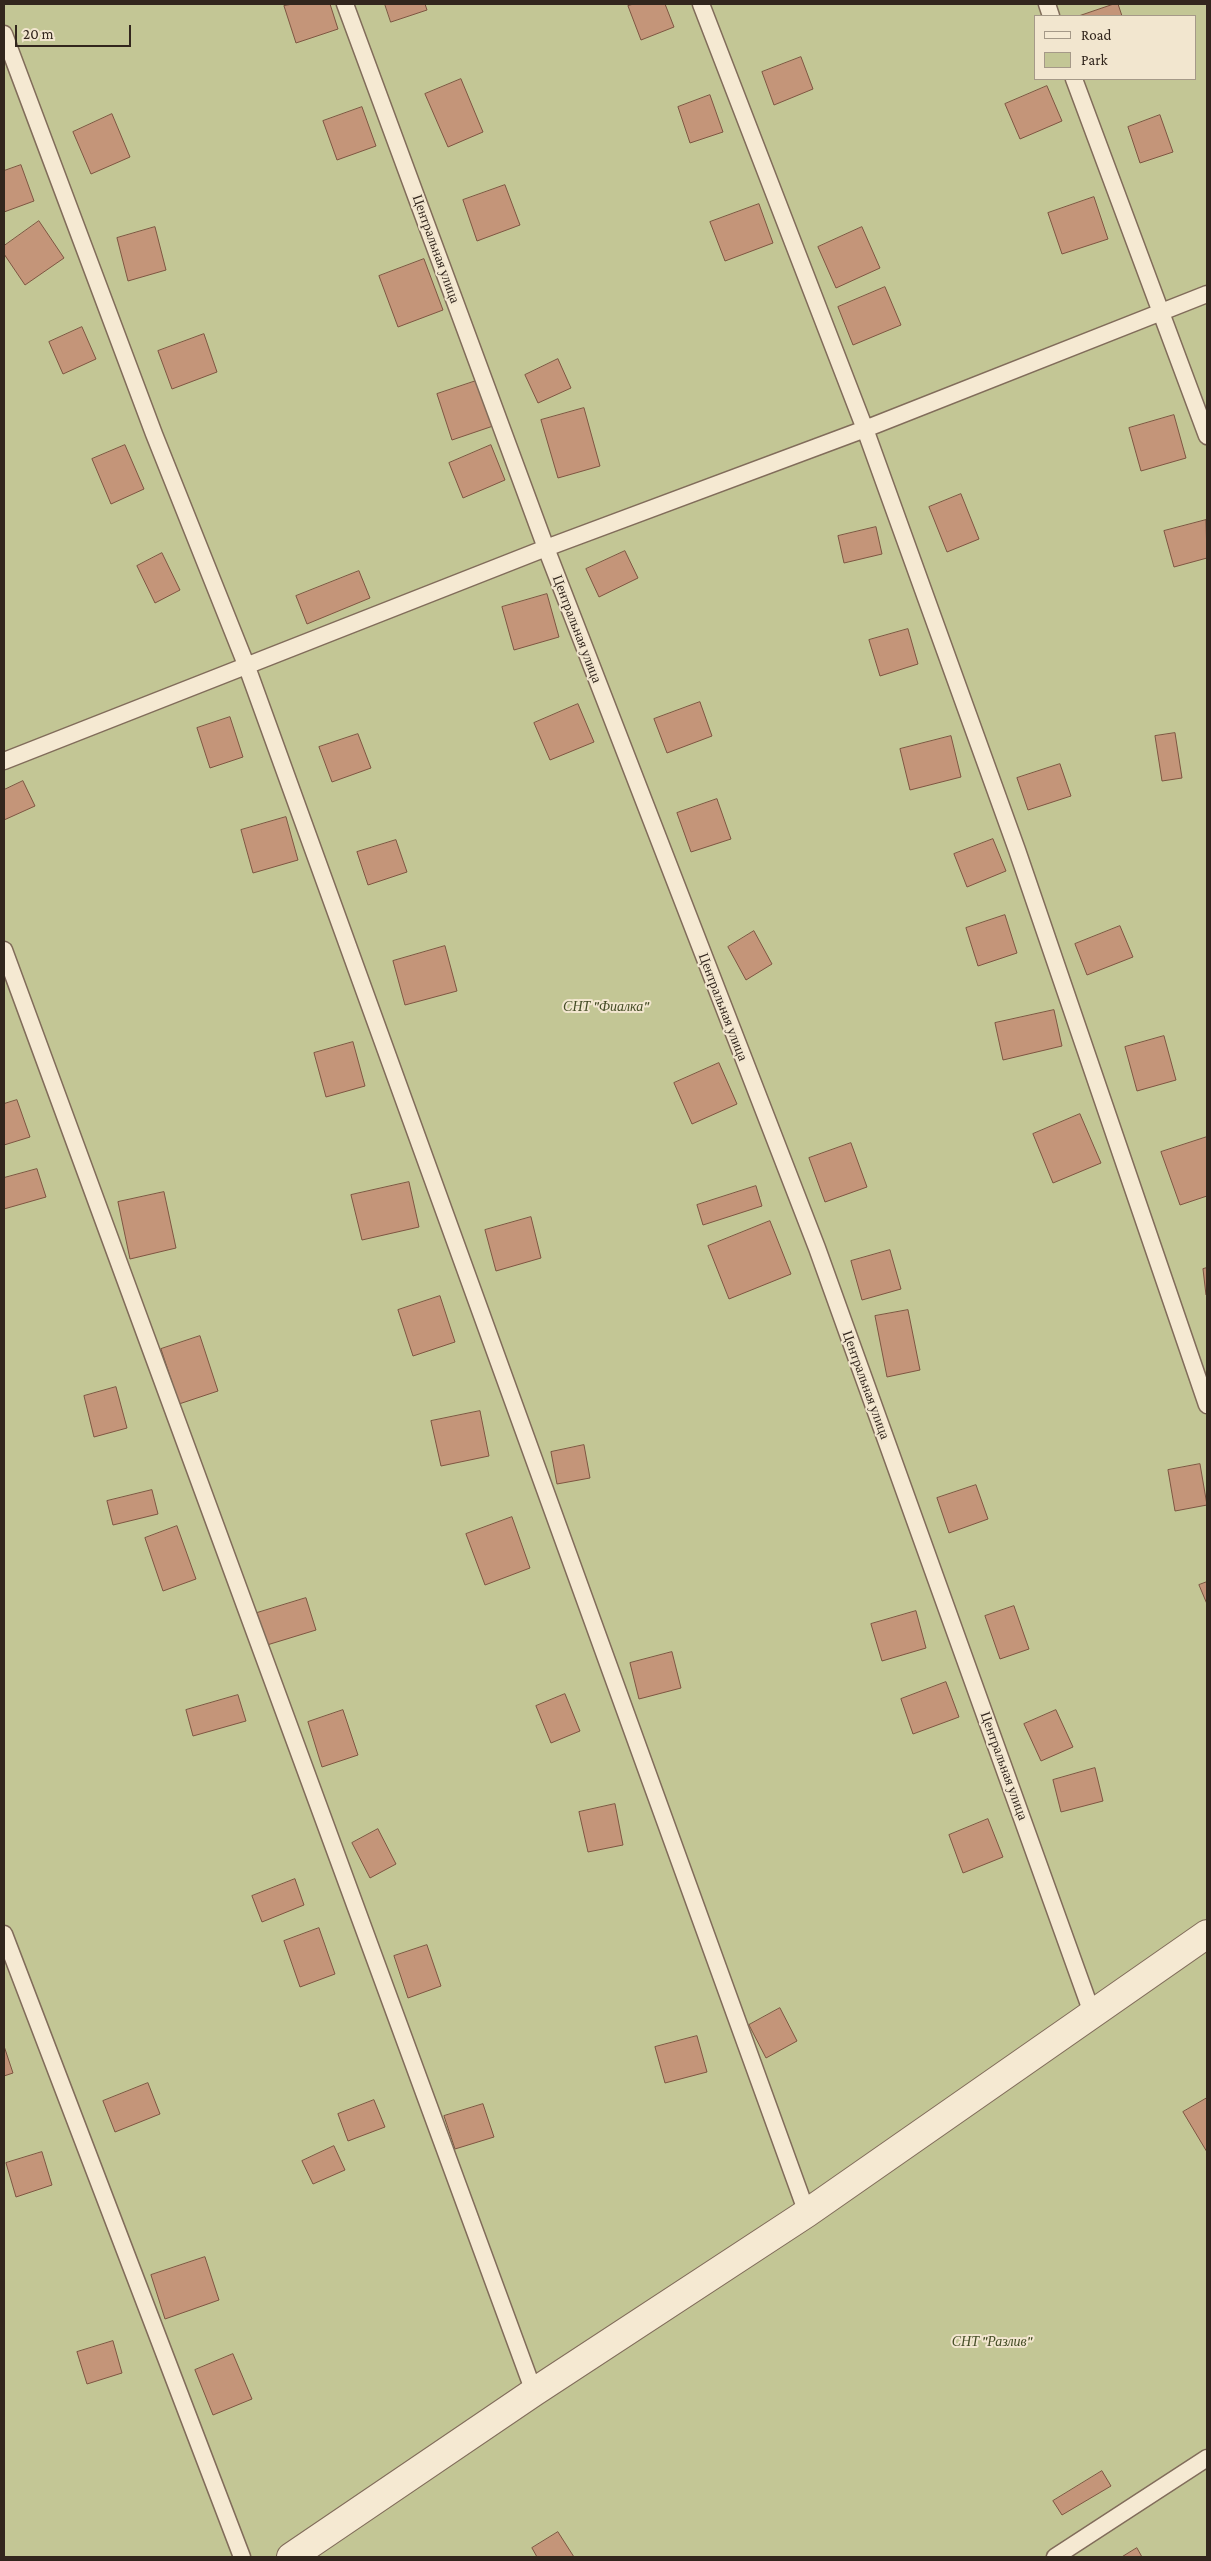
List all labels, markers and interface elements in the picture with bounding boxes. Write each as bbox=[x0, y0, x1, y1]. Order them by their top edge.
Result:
scale bar bbox=[18, 15, 134, 47]
legend bbox=[1034, 15, 1196, 80]
text: 20 m bbox=[23, 26, 54, 42]
text: Road bbox=[1081, 27, 1111, 43]
text: Park bbox=[1081, 52, 1108, 68]
street label: Центральная улица bbox=[409, 192, 463, 306]
street label: Центральная улица bbox=[549, 573, 605, 685]
street label: Центральная улица bbox=[695, 951, 751, 1063]
park label: СНТ "Фиалка" bbox=[563, 999, 649, 1015]
street label: Центральная улица bbox=[839, 1328, 893, 1442]
street label: Центральная улица bbox=[977, 1709, 1031, 1823]
park label: СНТ "Разлив" bbox=[952, 2334, 1032, 2350]

